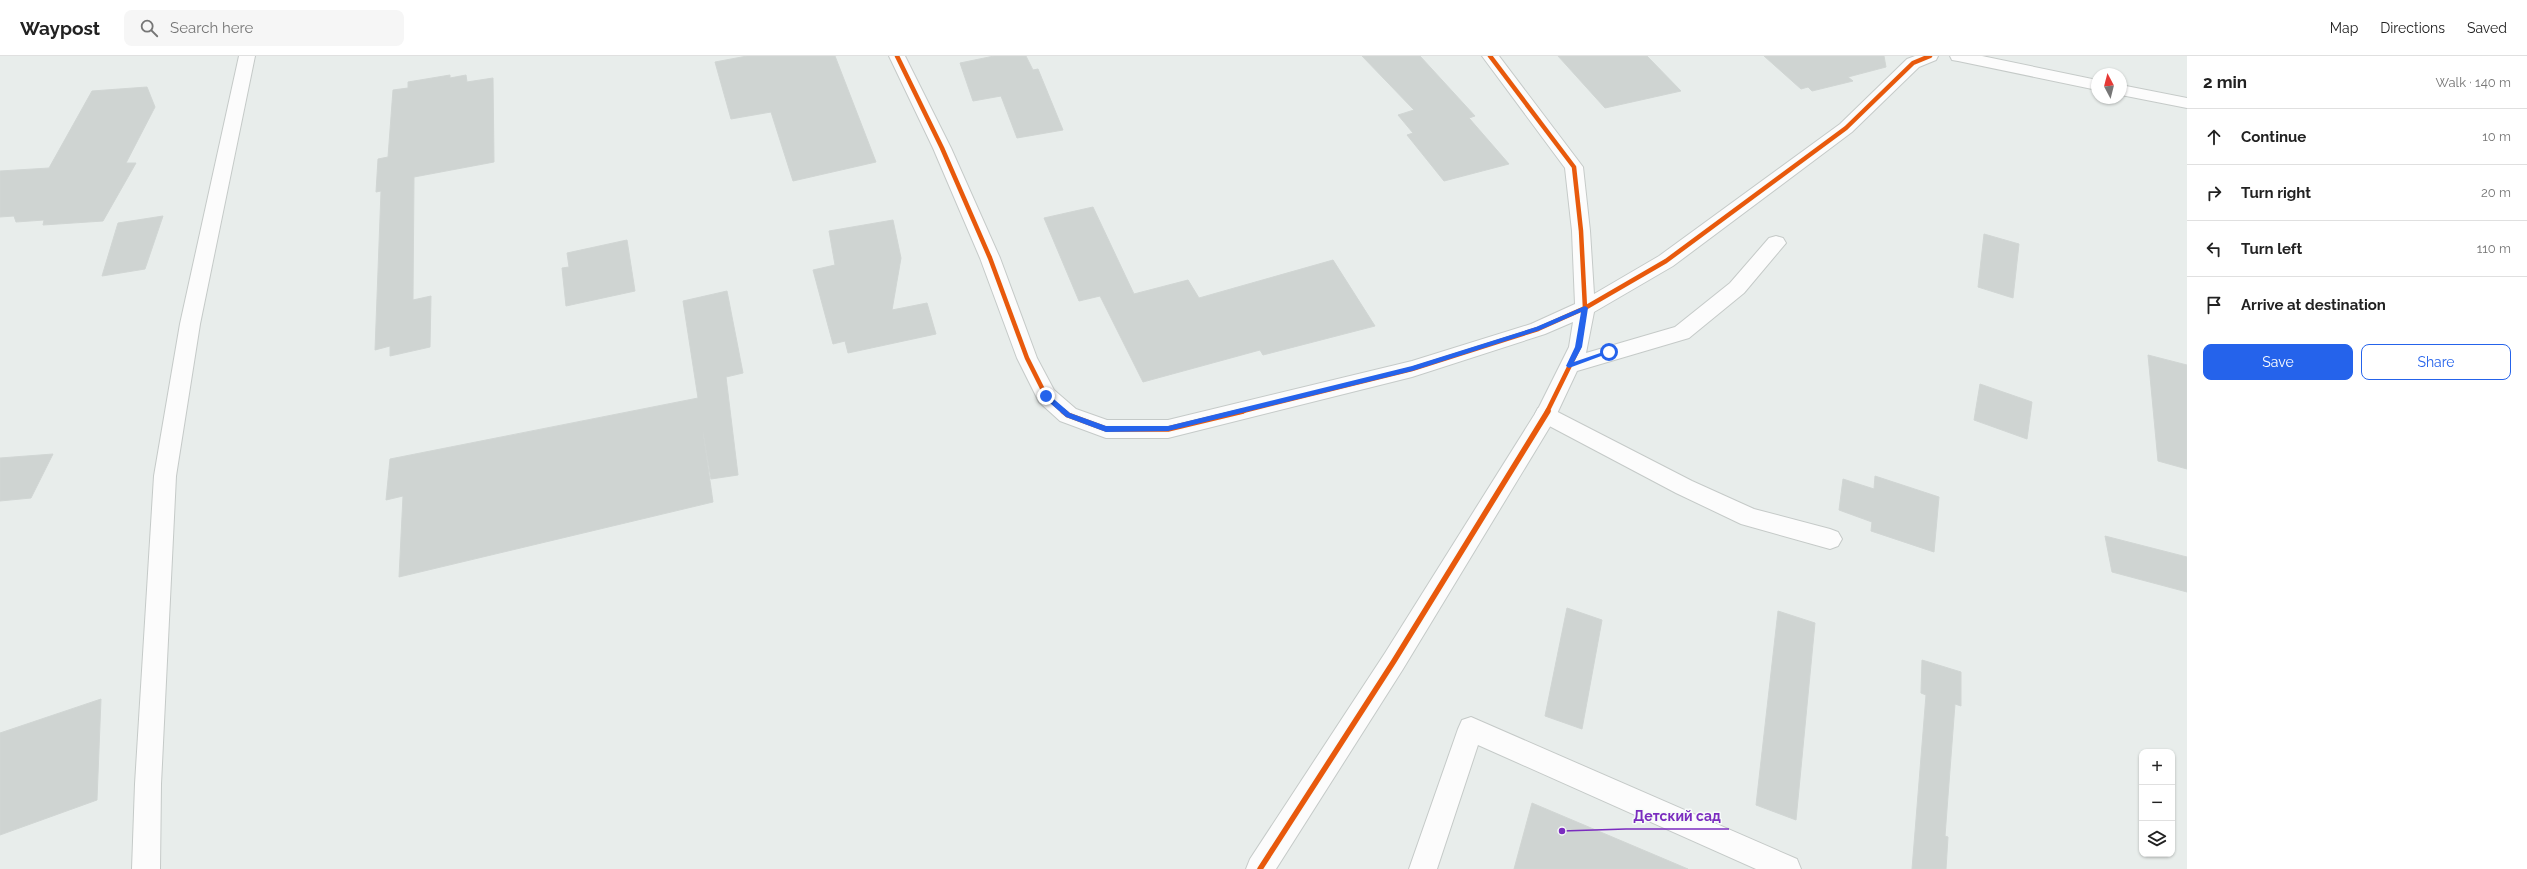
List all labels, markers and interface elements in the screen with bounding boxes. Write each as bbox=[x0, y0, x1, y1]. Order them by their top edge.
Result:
search box bbox=[124, 10, 404, 46]
text: Waypost bbox=[20, 17, 100, 39]
icon: search bbox=[138, 17, 160, 39]
text: Search here bbox=[170, 19, 253, 37]
text: Map bbox=[2330, 20, 2358, 36]
text: Directions bbox=[2380, 20, 2445, 36]
text: Saved bbox=[2467, 20, 2507, 36]
north arrow bbox=[2091, 68, 2127, 104]
text: 2 min bbox=[2203, 72, 2247, 92]
text: Walk · 140 m bbox=[2436, 75, 2511, 90]
icon: ahead bbox=[2203, 126, 2225, 148]
text: Continue bbox=[2241, 128, 2306, 146]
text: 10 m bbox=[2482, 129, 2511, 144]
icon: right bbox=[2203, 182, 2225, 204]
text: Turn right bbox=[2241, 184, 2311, 202]
text: 20 m bbox=[2481, 185, 2511, 200]
icon: left bbox=[2203, 238, 2225, 260]
text: Turn left bbox=[2241, 240, 2302, 258]
text: 110 m bbox=[2477, 241, 2511, 256]
icon: arrive bbox=[2203, 294, 2225, 316]
text: Arrive at destination bbox=[2241, 296, 2386, 314]
route start bbox=[1600, 343, 1618, 361]
button: Save bbox=[2203, 344, 2353, 380]
button: Share bbox=[2361, 344, 2511, 380]
route end bbox=[1037, 387, 1055, 405]
map controls bbox=[2139, 749, 2175, 857]
button: + bbox=[2139, 749, 2175, 785]
button: − bbox=[2139, 785, 2175, 821]
callout: Детский сад bbox=[1626, 803, 1729, 829]
text: Детский сад bbox=[1633, 808, 1721, 824]
button: layers bbox=[2139, 821, 2175, 857]

